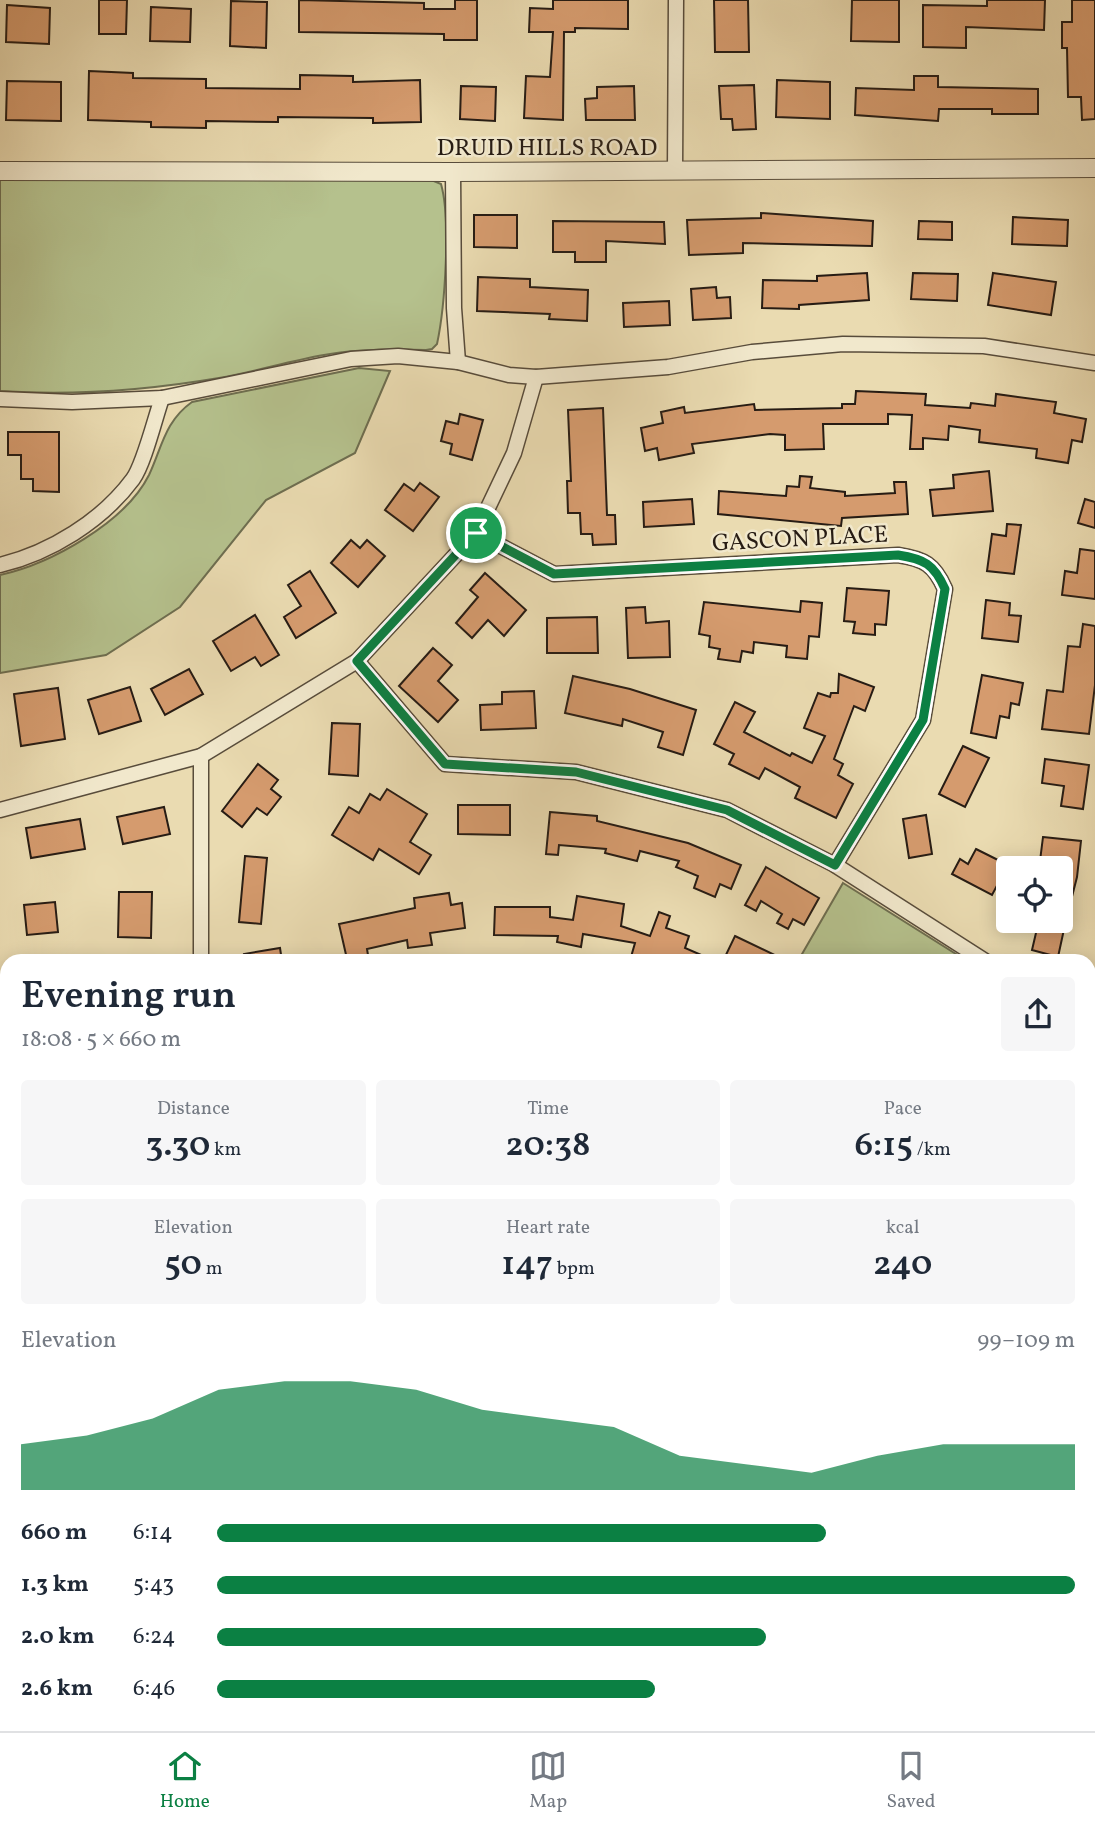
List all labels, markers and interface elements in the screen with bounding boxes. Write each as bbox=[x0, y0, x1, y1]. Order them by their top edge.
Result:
street label: DRUID HILLS ROAD bbox=[437, 132, 657, 166]
pin bbox=[446, 503, 506, 563]
icon: arrive bbox=[457, 514, 495, 552]
street label: GASCON PLACE bbox=[711, 518, 889, 562]
map controls bbox=[996, 856, 1073, 933]
button: locate bbox=[996, 856, 1073, 933]
text: Evening run bbox=[21, 971, 236, 1024]
button: share bbox=[1001, 977, 1075, 1051]
text: 18:08 · 5 × 660 m bbox=[21, 1024, 181, 1056]
text: Distance bbox=[157, 1096, 230, 1122]
text: Time bbox=[527, 1096, 569, 1122]
text: Pace bbox=[884, 1096, 922, 1122]
text: 3.30 bbox=[145, 1122, 210, 1170]
text: 20:38 bbox=[505, 1122, 591, 1170]
text: 6:15 bbox=[854, 1122, 913, 1170]
text: km bbox=[210, 1137, 241, 1163]
text: /km bbox=[913, 1137, 951, 1163]
text: Elevation bbox=[154, 1215, 233, 1241]
text: Heart rate bbox=[506, 1215, 590, 1241]
text: kcal bbox=[886, 1215, 920, 1241]
text: 50 bbox=[164, 1241, 202, 1289]
text: 147 bbox=[501, 1241, 553, 1289]
text: 240 bbox=[873, 1241, 932, 1289]
text: m bbox=[202, 1256, 223, 1282]
text: bpm bbox=[553, 1256, 595, 1282]
text: Elevation bbox=[21, 1325, 117, 1357]
text: 99–109 m bbox=[977, 1325, 1075, 1357]
text: 660 m bbox=[21, 1517, 87, 1549]
text: 6:14 bbox=[133, 1517, 173, 1549]
text: 1.3 km bbox=[21, 1569, 89, 1601]
text: 5:43 bbox=[133, 1569, 174, 1601]
text: 2.0 km bbox=[21, 1621, 94, 1653]
text: 6:24 bbox=[133, 1621, 175, 1653]
text: 2.6 km bbox=[21, 1673, 93, 1705]
text: 6:46 bbox=[133, 1673, 175, 1705]
tab: Home bbox=[160, 1747, 210, 1815]
tab: Map bbox=[529, 1747, 567, 1815]
tab: Saved bbox=[886, 1747, 935, 1815]

